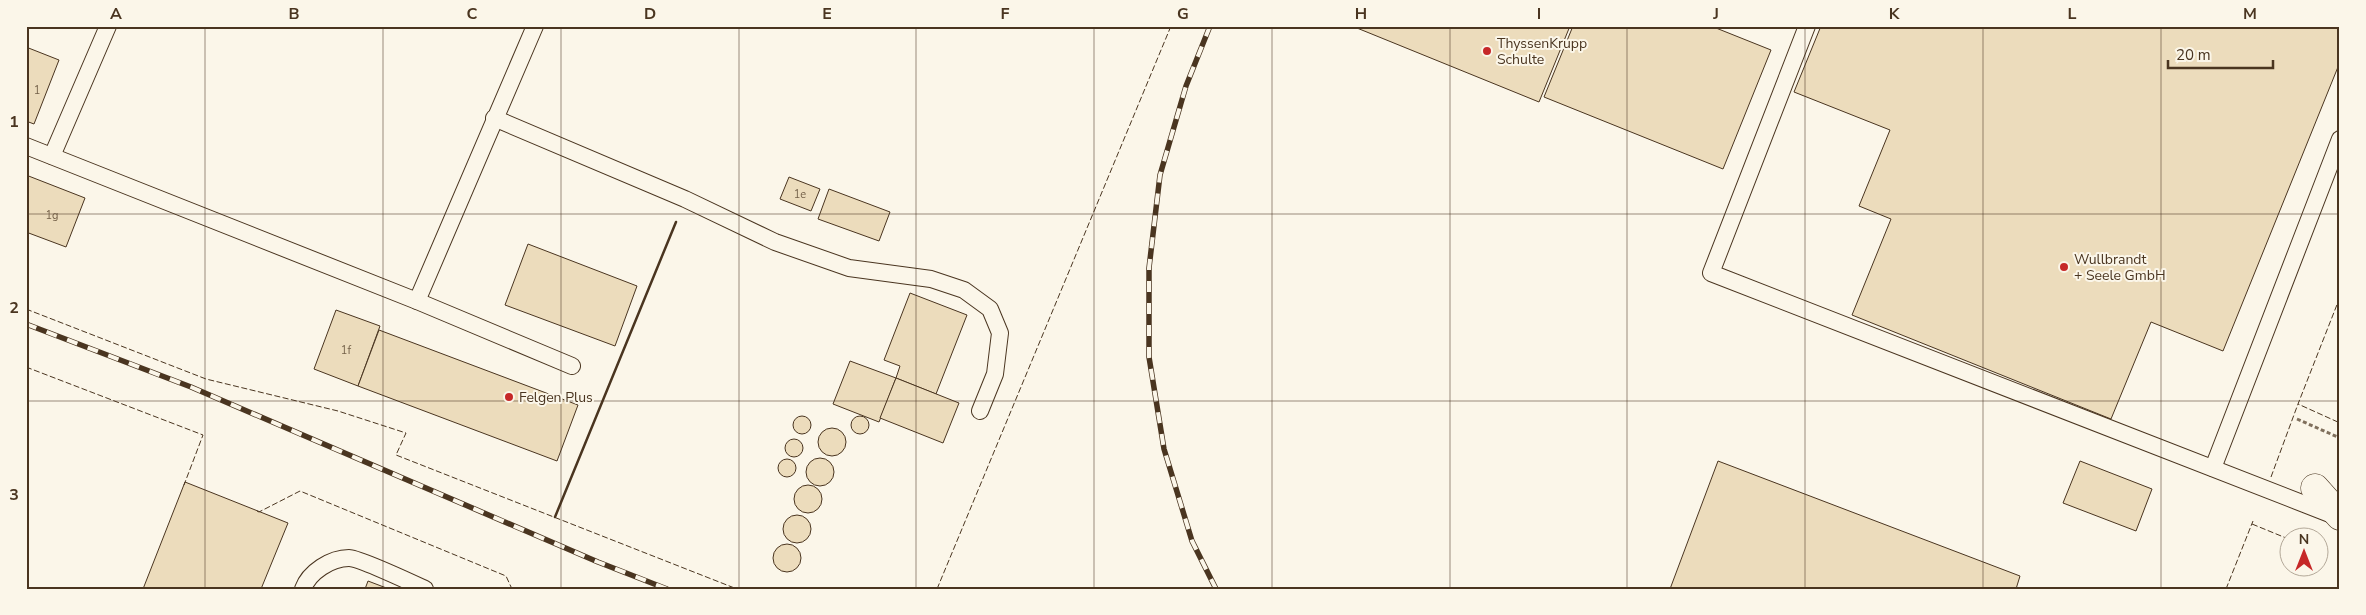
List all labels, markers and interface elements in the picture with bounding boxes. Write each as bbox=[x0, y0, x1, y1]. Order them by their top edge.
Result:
text: A bbox=[110, 3, 122, 25]
text: B bbox=[288, 3, 300, 25]
text: C bbox=[467, 3, 478, 25]
text: D bbox=[644, 3, 656, 25]
text: E bbox=[822, 3, 832, 25]
text: F bbox=[1001, 3, 1010, 25]
text: G bbox=[1177, 3, 1189, 25]
text: H bbox=[1355, 3, 1367, 25]
text: I bbox=[1537, 3, 1541, 25]
text: J bbox=[1712, 3, 1719, 25]
text: K bbox=[1889, 3, 1901, 25]
text: L bbox=[2068, 3, 2077, 25]
text: M bbox=[2243, 3, 2257, 25]
place label: ThyssenKrupp Schulte bbox=[1497, 34, 1587, 69]
scale bar bbox=[2168, 38, 2274, 70]
marker: ThyssenKrupp Schulte bbox=[1481, 45, 1493, 57]
text: 20 m bbox=[2176, 45, 2211, 65]
house number: 1 bbox=[34, 83, 40, 98]
text: 1 bbox=[9, 111, 19, 133]
house number: 1e bbox=[794, 187, 806, 202]
house number: 1g bbox=[45, 208, 59, 223]
place label: Wullbrandt + Seele GmbH bbox=[2074, 250, 2166, 285]
marker: Wullbrandt + Seele GmbH bbox=[2058, 261, 2070, 273]
text: 2 bbox=[9, 297, 19, 319]
house number: 1f bbox=[341, 343, 351, 358]
place label: Felgen Plus bbox=[519, 388, 593, 407]
marker: Felgen Plus bbox=[503, 391, 515, 403]
text: 3 bbox=[9, 484, 19, 506]
north arrow bbox=[2278, 528, 2328, 578]
text: N bbox=[2299, 530, 2309, 549]

